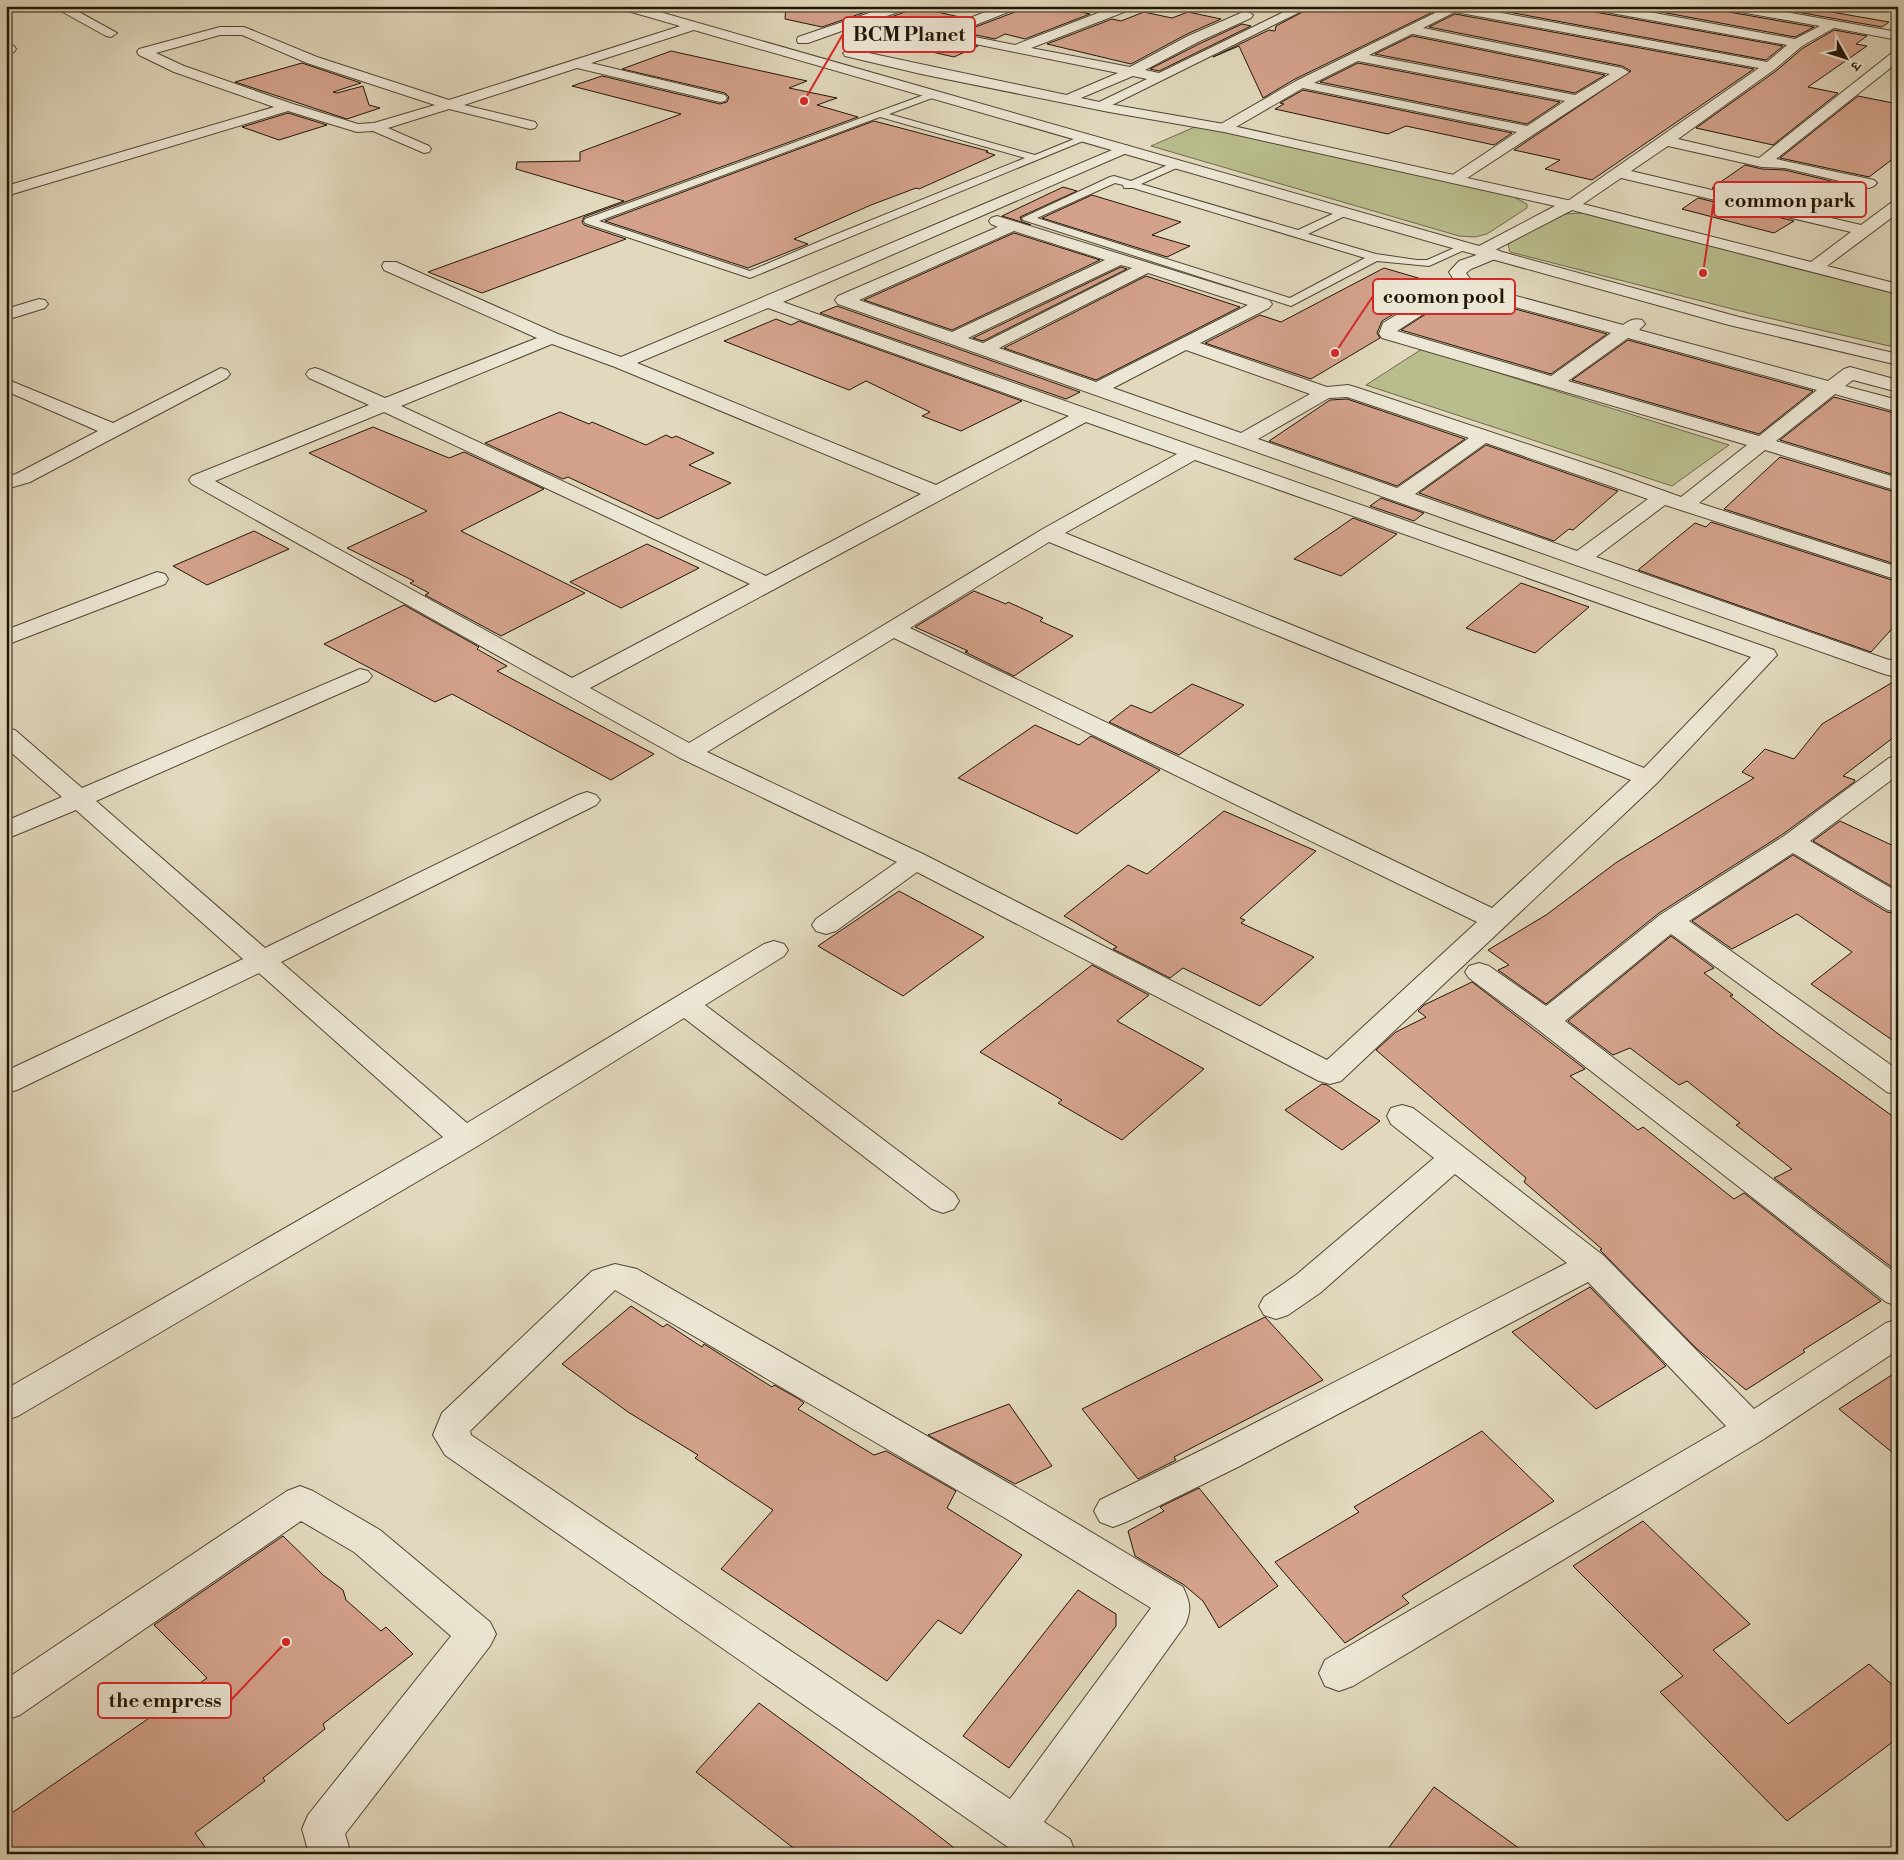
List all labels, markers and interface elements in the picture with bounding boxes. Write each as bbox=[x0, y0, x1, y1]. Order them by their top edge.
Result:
callout: BCM Planet bbox=[843, 17, 975, 52]
text: BCM Planet bbox=[853, 23, 966, 48]
north arrow bbox=[1822, 32, 1872, 82]
text: उ bbox=[1846, 56, 1865, 75]
callout: common park bbox=[1714, 182, 1866, 217]
text: common park bbox=[1724, 189, 1856, 214]
callout: coomon pool bbox=[1373, 279, 1515, 314]
text: coomon pool bbox=[1383, 285, 1506, 310]
callout: the empress bbox=[98, 1683, 231, 1718]
text: the empress bbox=[108, 1689, 222, 1714]

